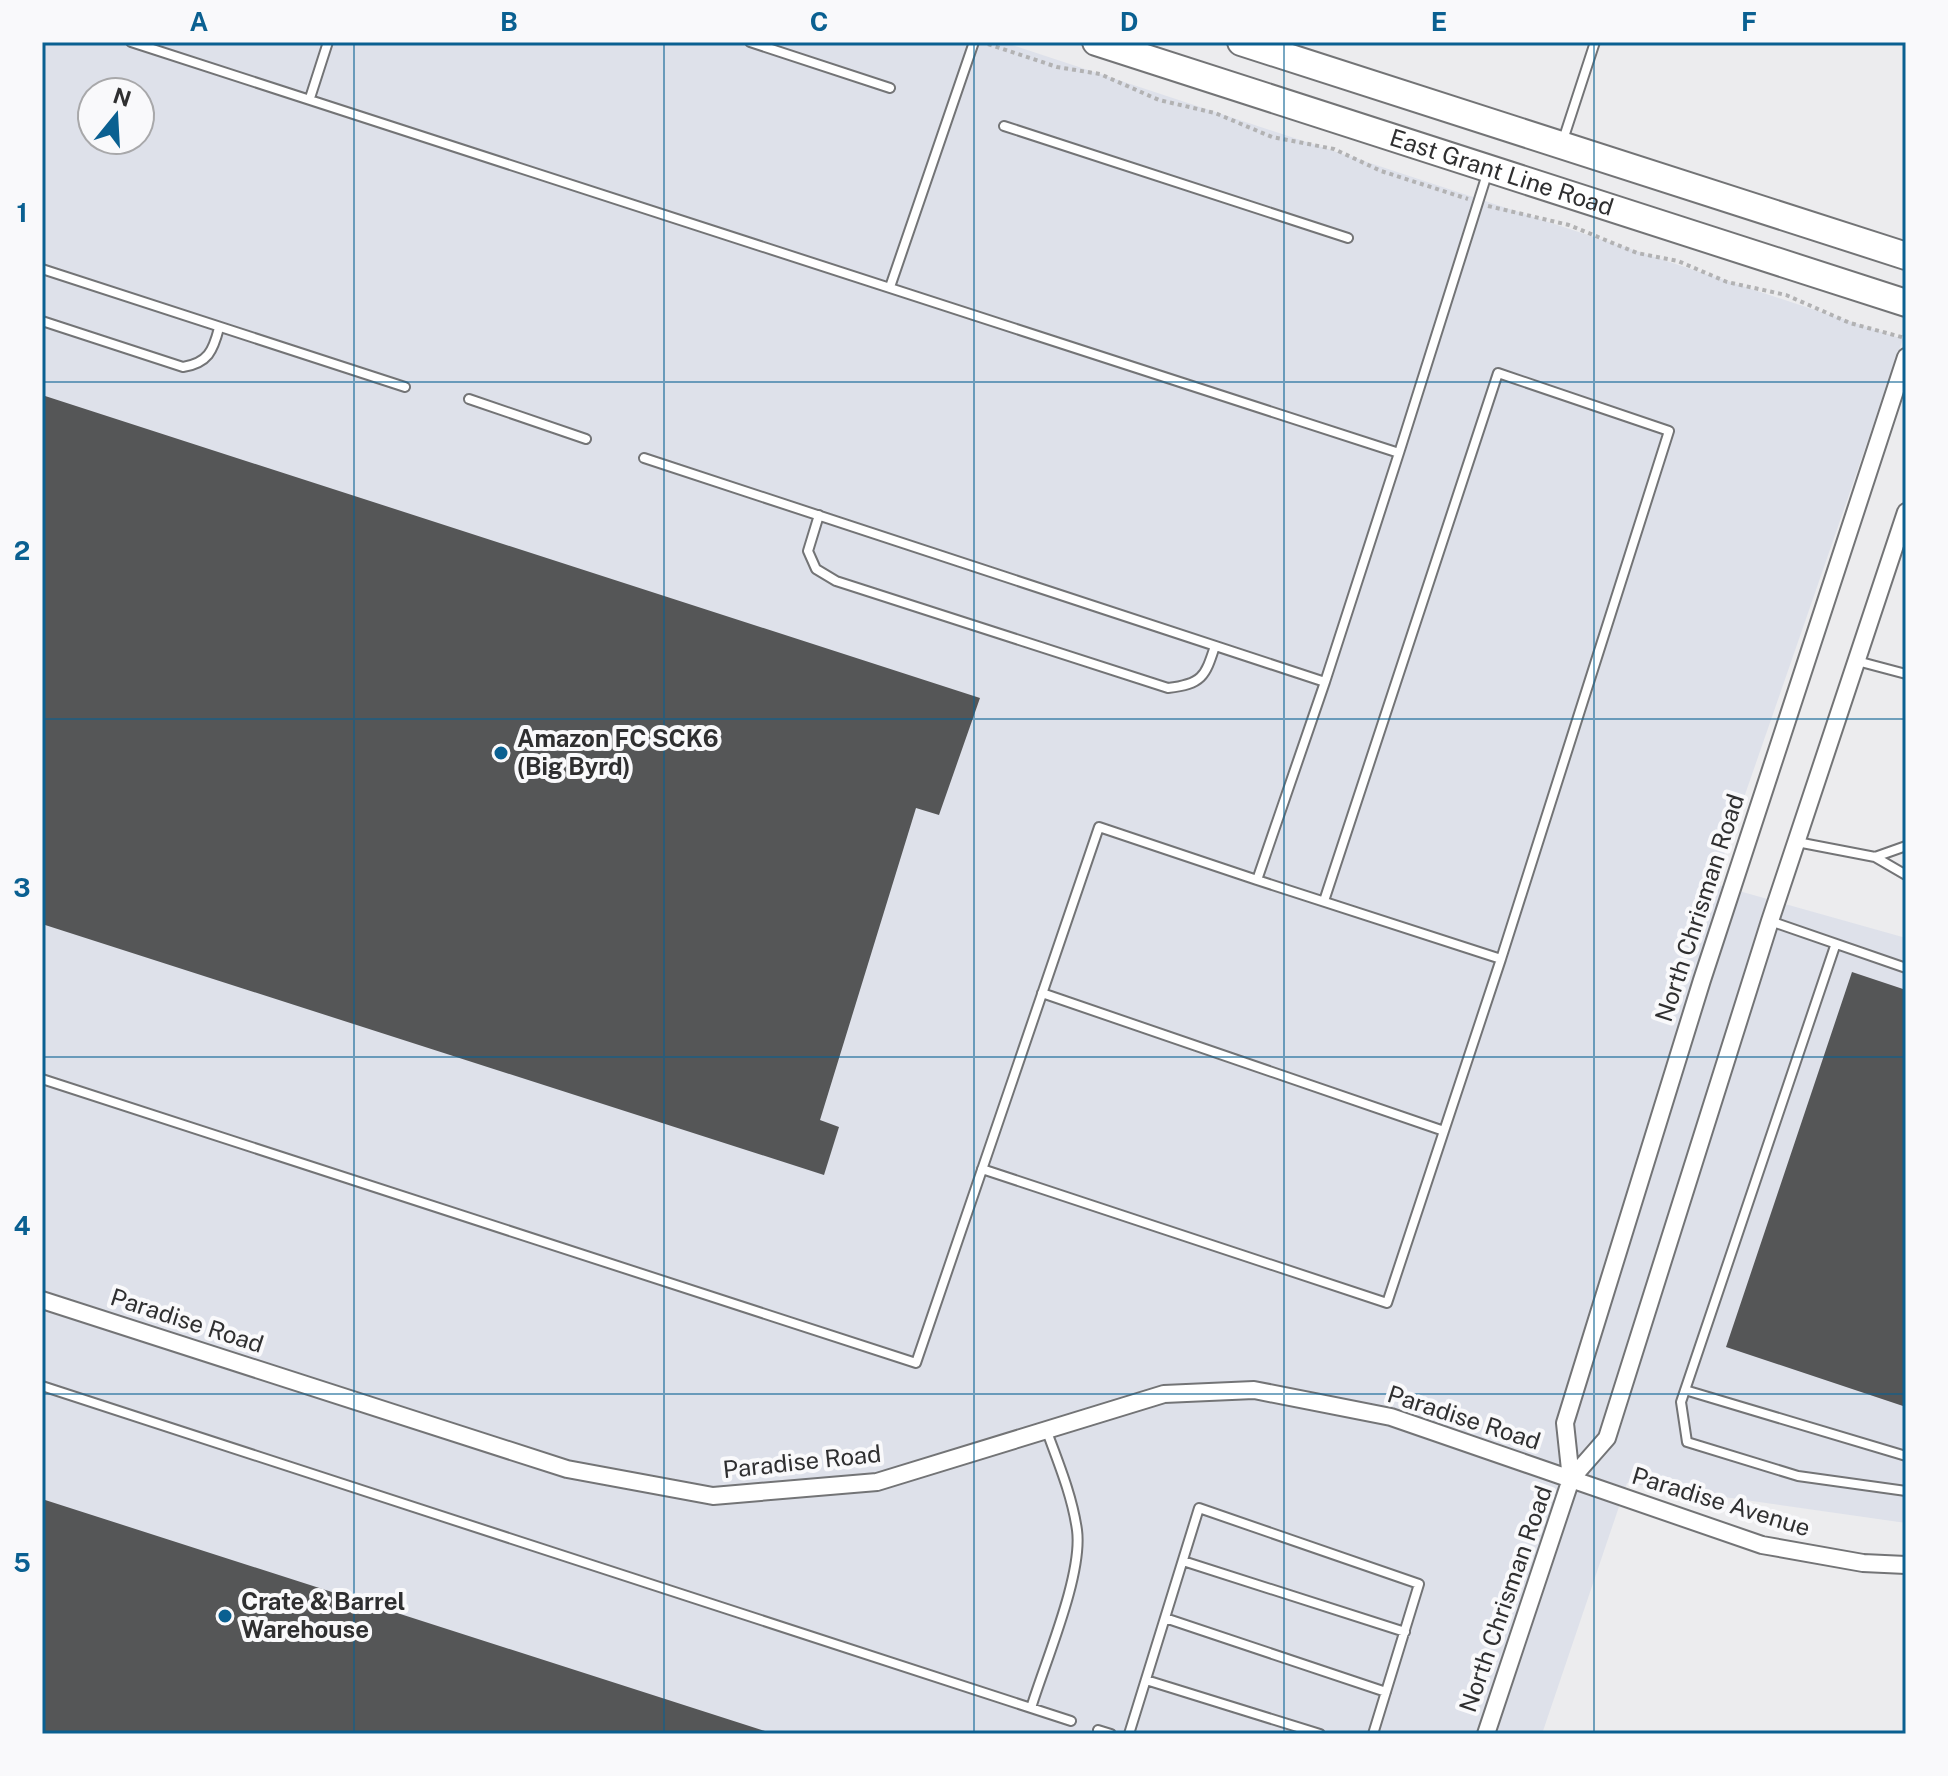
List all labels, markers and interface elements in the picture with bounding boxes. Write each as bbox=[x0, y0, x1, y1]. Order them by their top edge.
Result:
text: A bbox=[190, 6, 209, 37]
text: B bbox=[500, 6, 518, 37]
text: C bbox=[810, 6, 828, 37]
text: D bbox=[1120, 6, 1138, 37]
text: E bbox=[1431, 6, 1447, 37]
text: F bbox=[1741, 6, 1757, 37]
north arrow bbox=[76, 76, 156, 156]
text: N bbox=[110, 82, 134, 112]
street label: East Grant Line Road bbox=[1386, 123, 1617, 221]
text: 1 bbox=[16, 197, 28, 228]
text: 2 bbox=[14, 535, 30, 566]
place label: Amazon FC SCK6 (Big Byrd) bbox=[517, 724, 719, 780]
marker: Amazon FC SCK6 (Big Byrd) bbox=[492, 744, 510, 762]
street label: North Chrisman Road bbox=[1649, 790, 1749, 1025]
text: 3 bbox=[13, 872, 31, 903]
text: 4 bbox=[13, 1210, 31, 1241]
street label: Paradise Road bbox=[107, 1282, 267, 1358]
street label: Paradise Road bbox=[1384, 1379, 1544, 1455]
street label: Paradise Road bbox=[721, 1439, 883, 1483]
street label: Paradise Avenue bbox=[1629, 1461, 1814, 1541]
street label: North Chrisman Road bbox=[1453, 1482, 1557, 1716]
text: 5 bbox=[13, 1547, 31, 1578]
place label: Crate & Barrel Warehouse bbox=[241, 1587, 406, 1643]
marker: Crate & Barrel Warehouse bbox=[216, 1607, 234, 1625]

